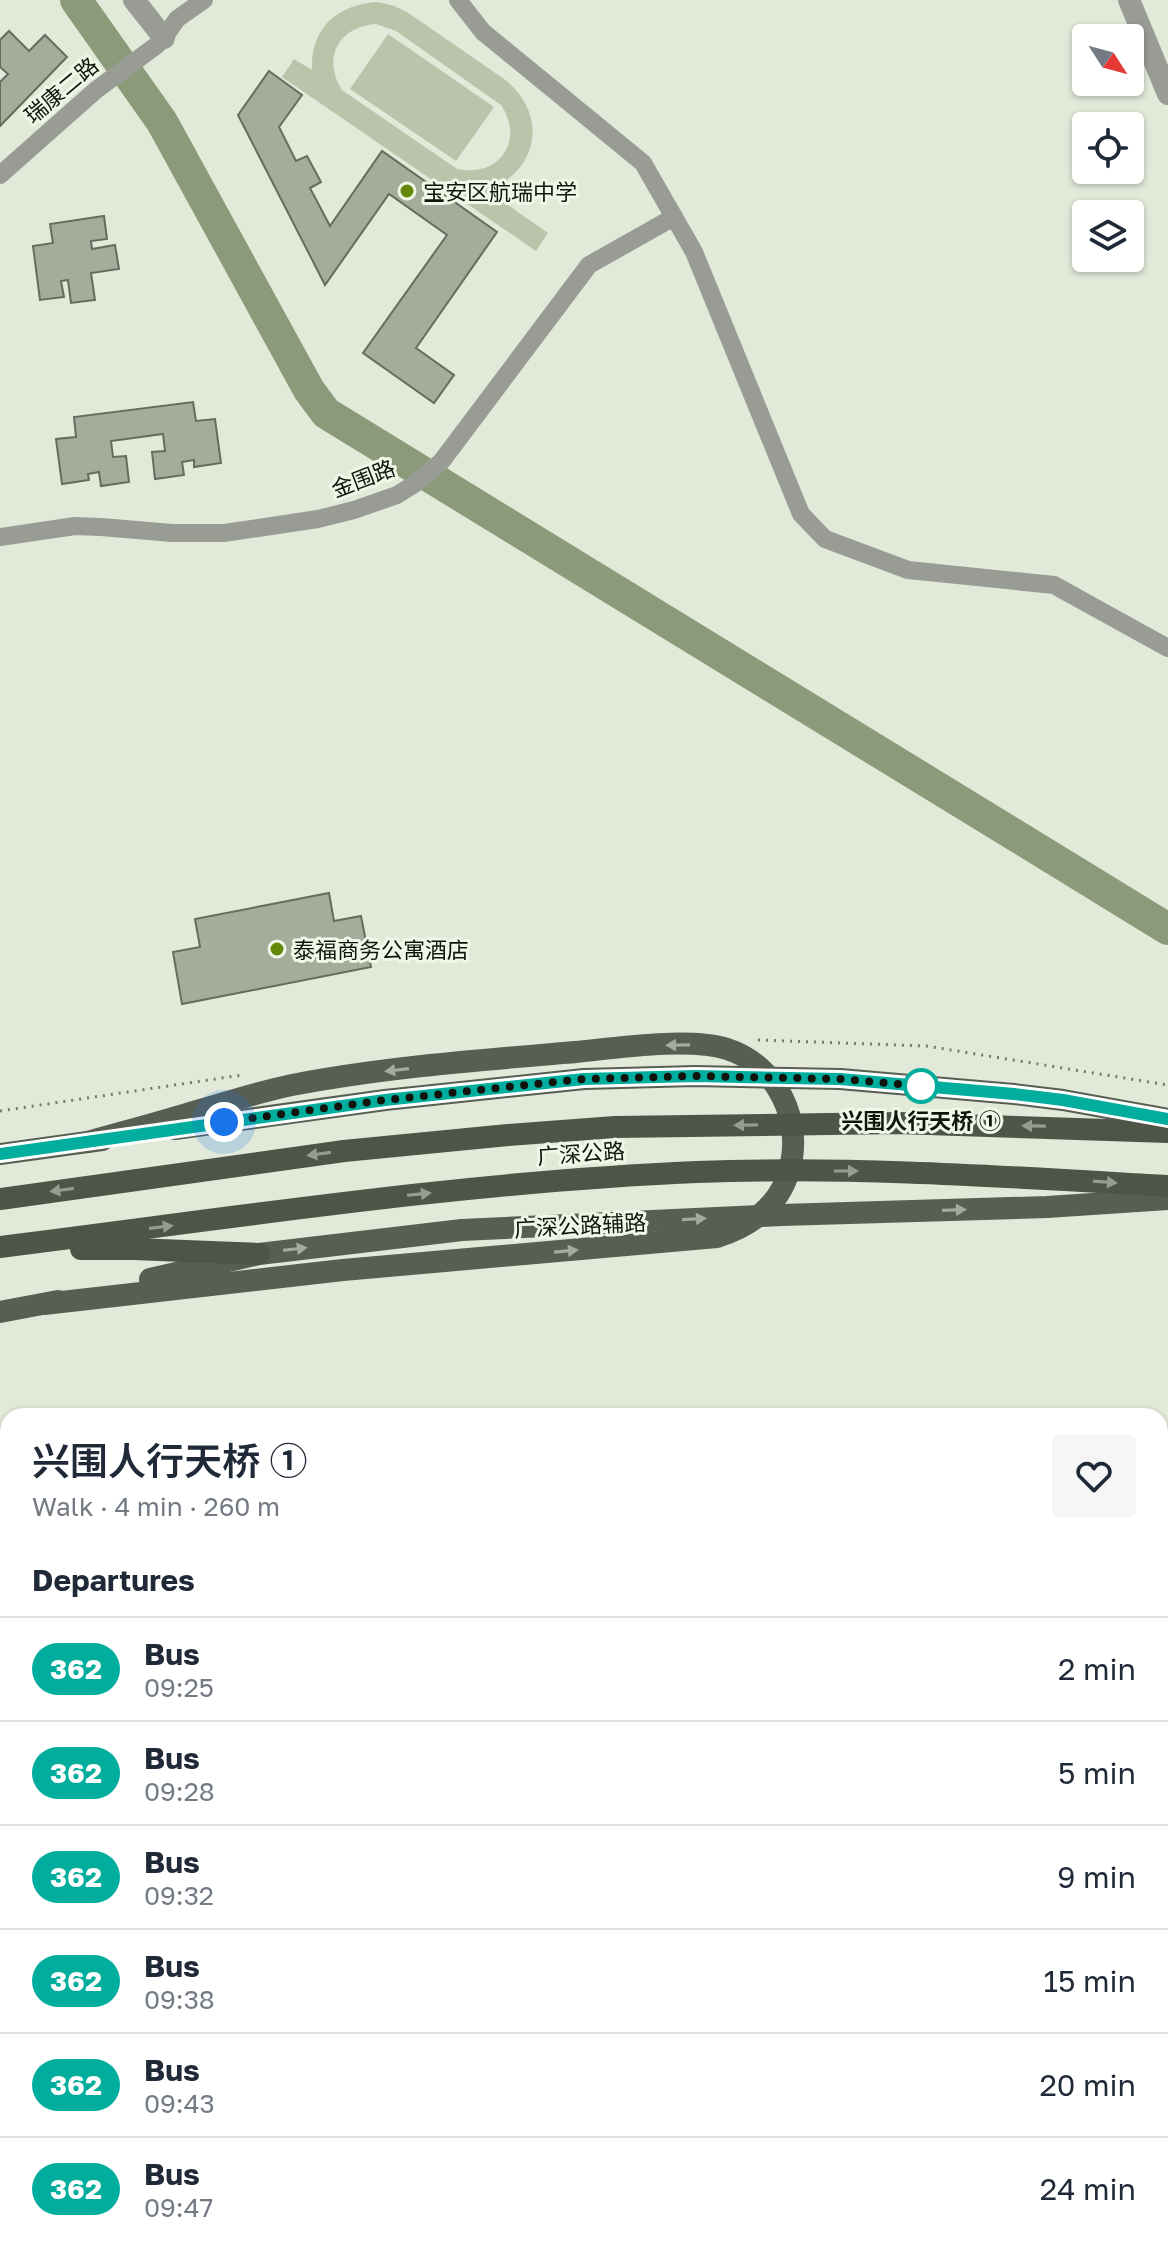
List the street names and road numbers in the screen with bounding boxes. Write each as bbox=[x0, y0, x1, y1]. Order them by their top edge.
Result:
street label: 瑞康二路 bbox=[19, 51, 103, 129]
street label: 金围路 bbox=[327, 454, 399, 502]
street label: 广深公路 bbox=[536, 1136, 626, 1170]
street label: 广深公路辅路 bbox=[513, 1208, 647, 1242]

